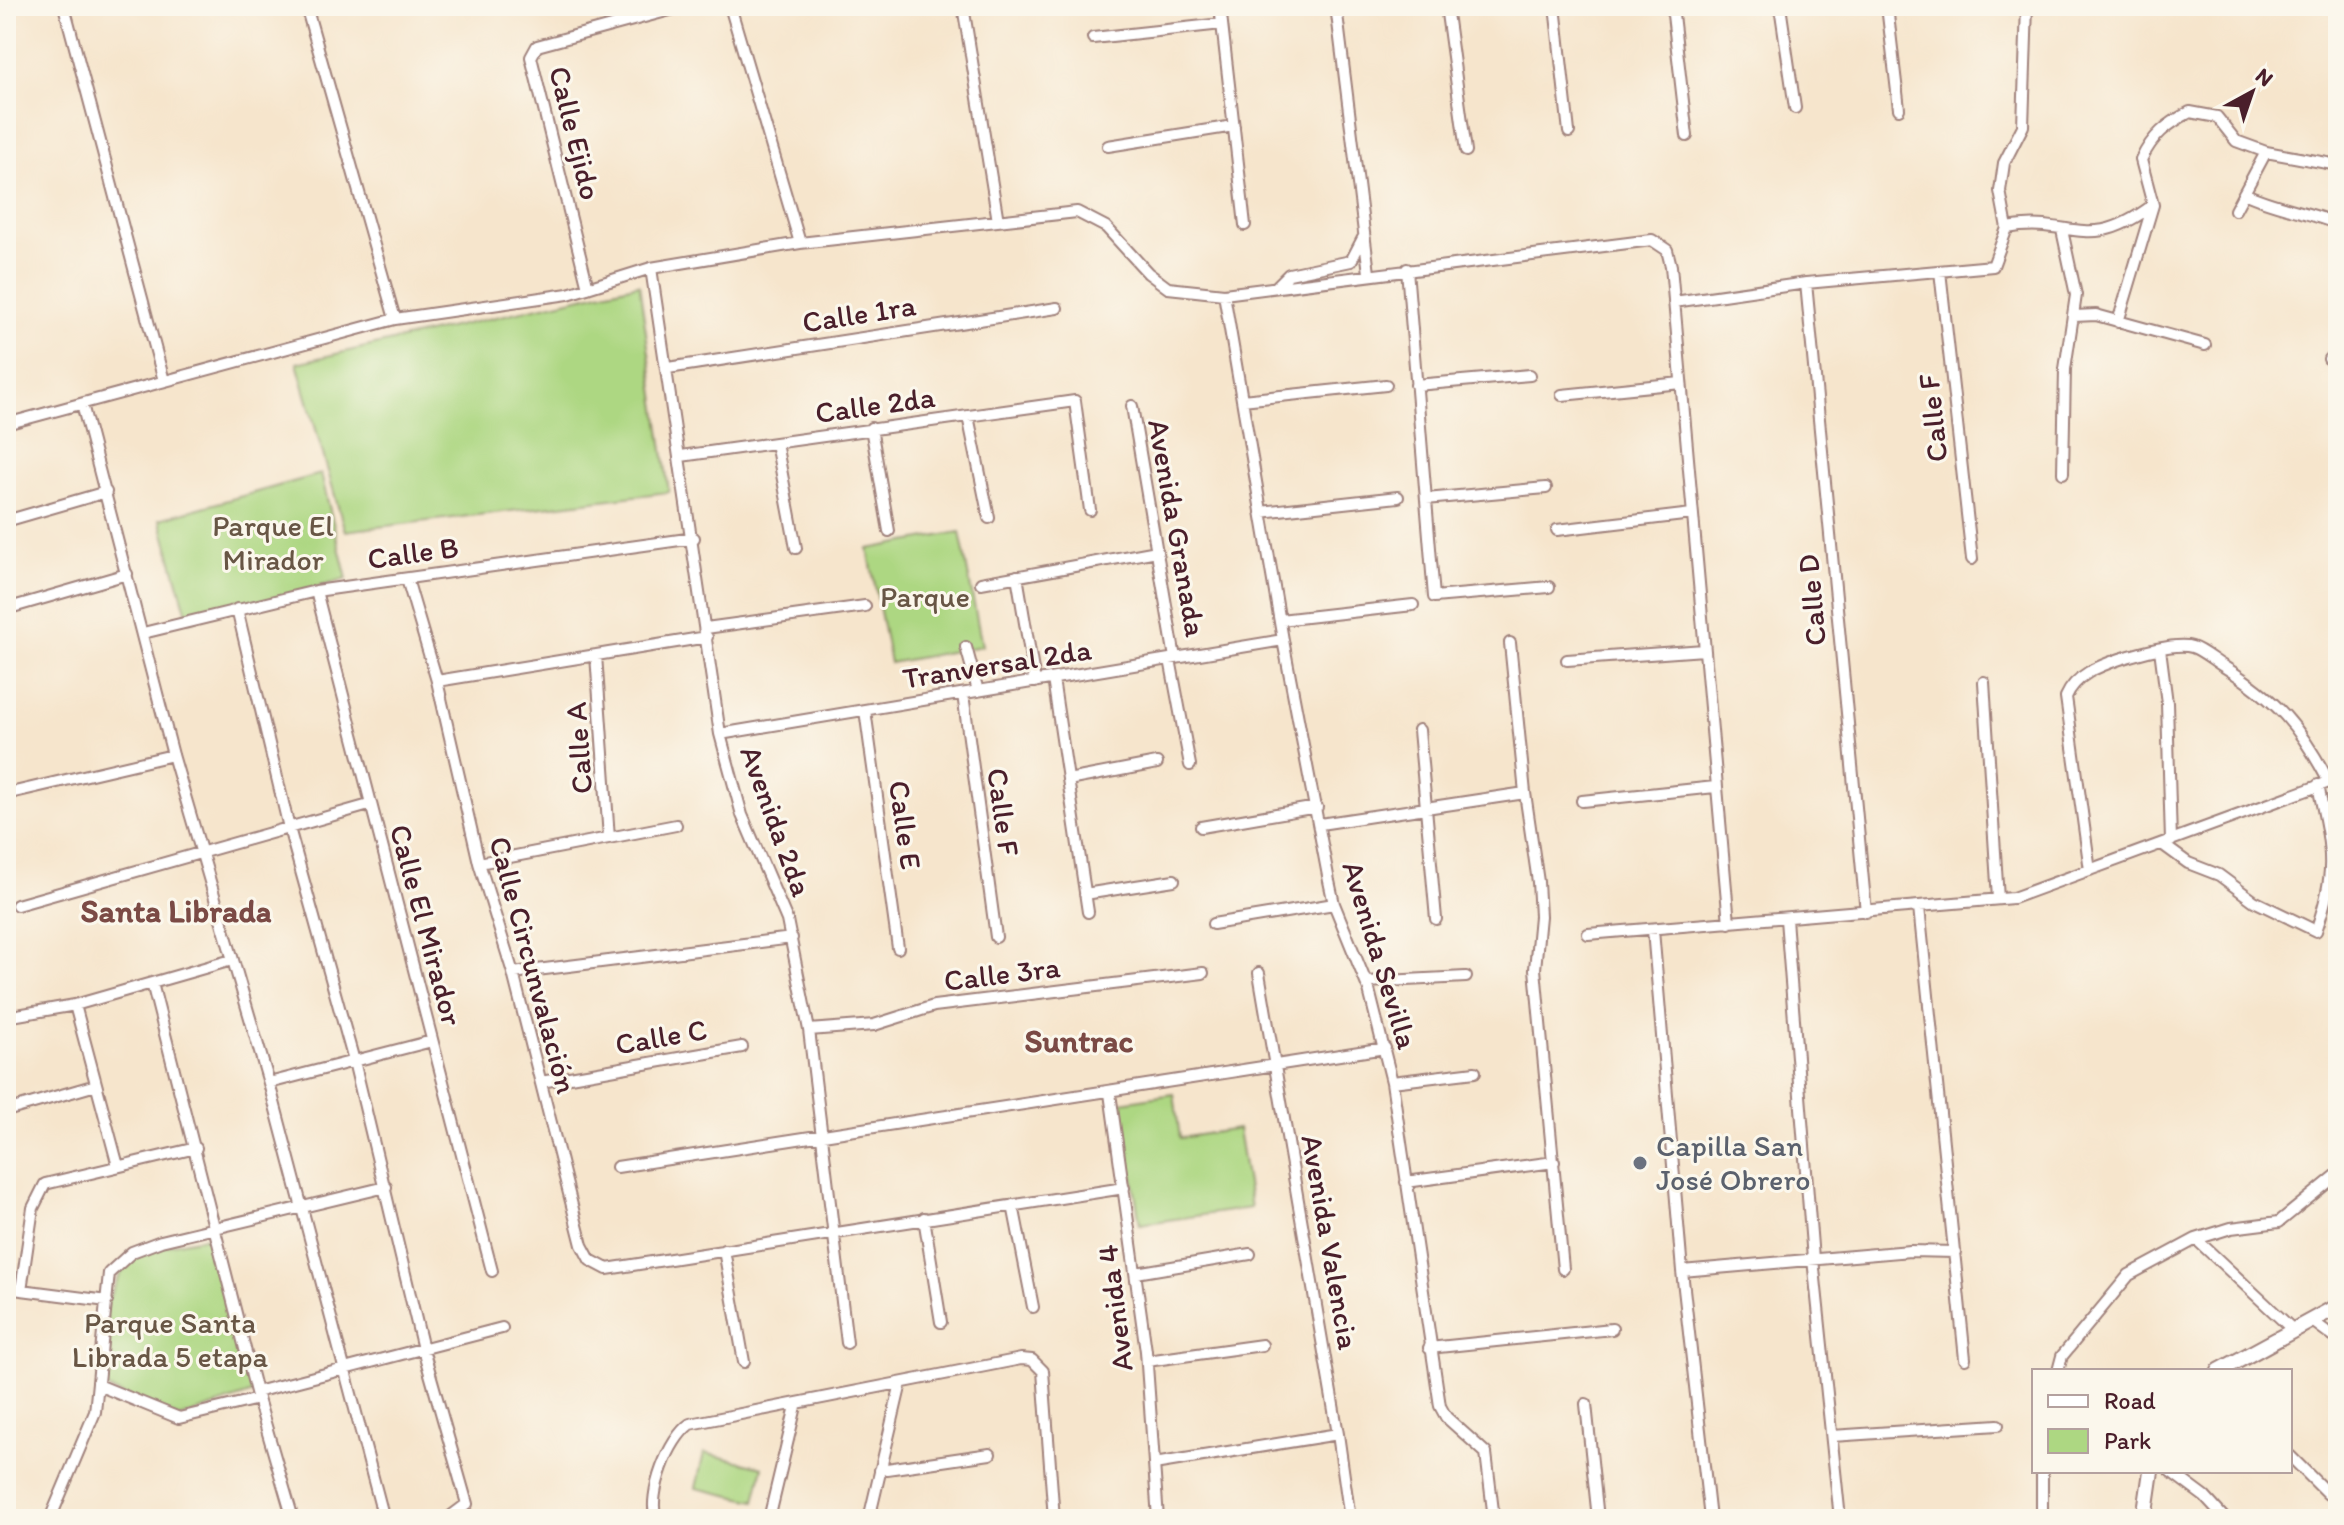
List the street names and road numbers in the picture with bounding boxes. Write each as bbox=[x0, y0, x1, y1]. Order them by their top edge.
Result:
street label: Calle Ejido bbox=[541, 62, 610, 204]
street label: Calle 1ra bbox=[800, 286, 919, 341]
street label: Calle F bbox=[1909, 372, 1956, 464]
street label: Calle 2da bbox=[813, 378, 938, 431]
street label: Avenida Granada bbox=[1140, 416, 1215, 640]
street label: Calle B bbox=[365, 528, 461, 577]
street label: Calle D bbox=[1789, 553, 1834, 647]
street label: Tranversal 2da bbox=[900, 630, 1094, 697]
street label: Calle A bbox=[557, 701, 600, 795]
street label: Avenida 2da bbox=[732, 741, 821, 901]
street label: Calle F bbox=[979, 766, 1028, 859]
street label: Calle E bbox=[881, 778, 930, 872]
street label: Calle El Mirador bbox=[382, 820, 471, 1030]
street label: Calle Circunvalación bbox=[481, 832, 586, 1098]
street label: Avenida Sevilla bbox=[1334, 856, 1427, 1054]
street label: Calle 3ra bbox=[942, 948, 1063, 999]
street label: Calle C bbox=[612, 1010, 710, 1063]
street label: Avenida Valencia bbox=[1293, 1132, 1368, 1353]
street label: Avenida 4 bbox=[1088, 1243, 1141, 1374]

